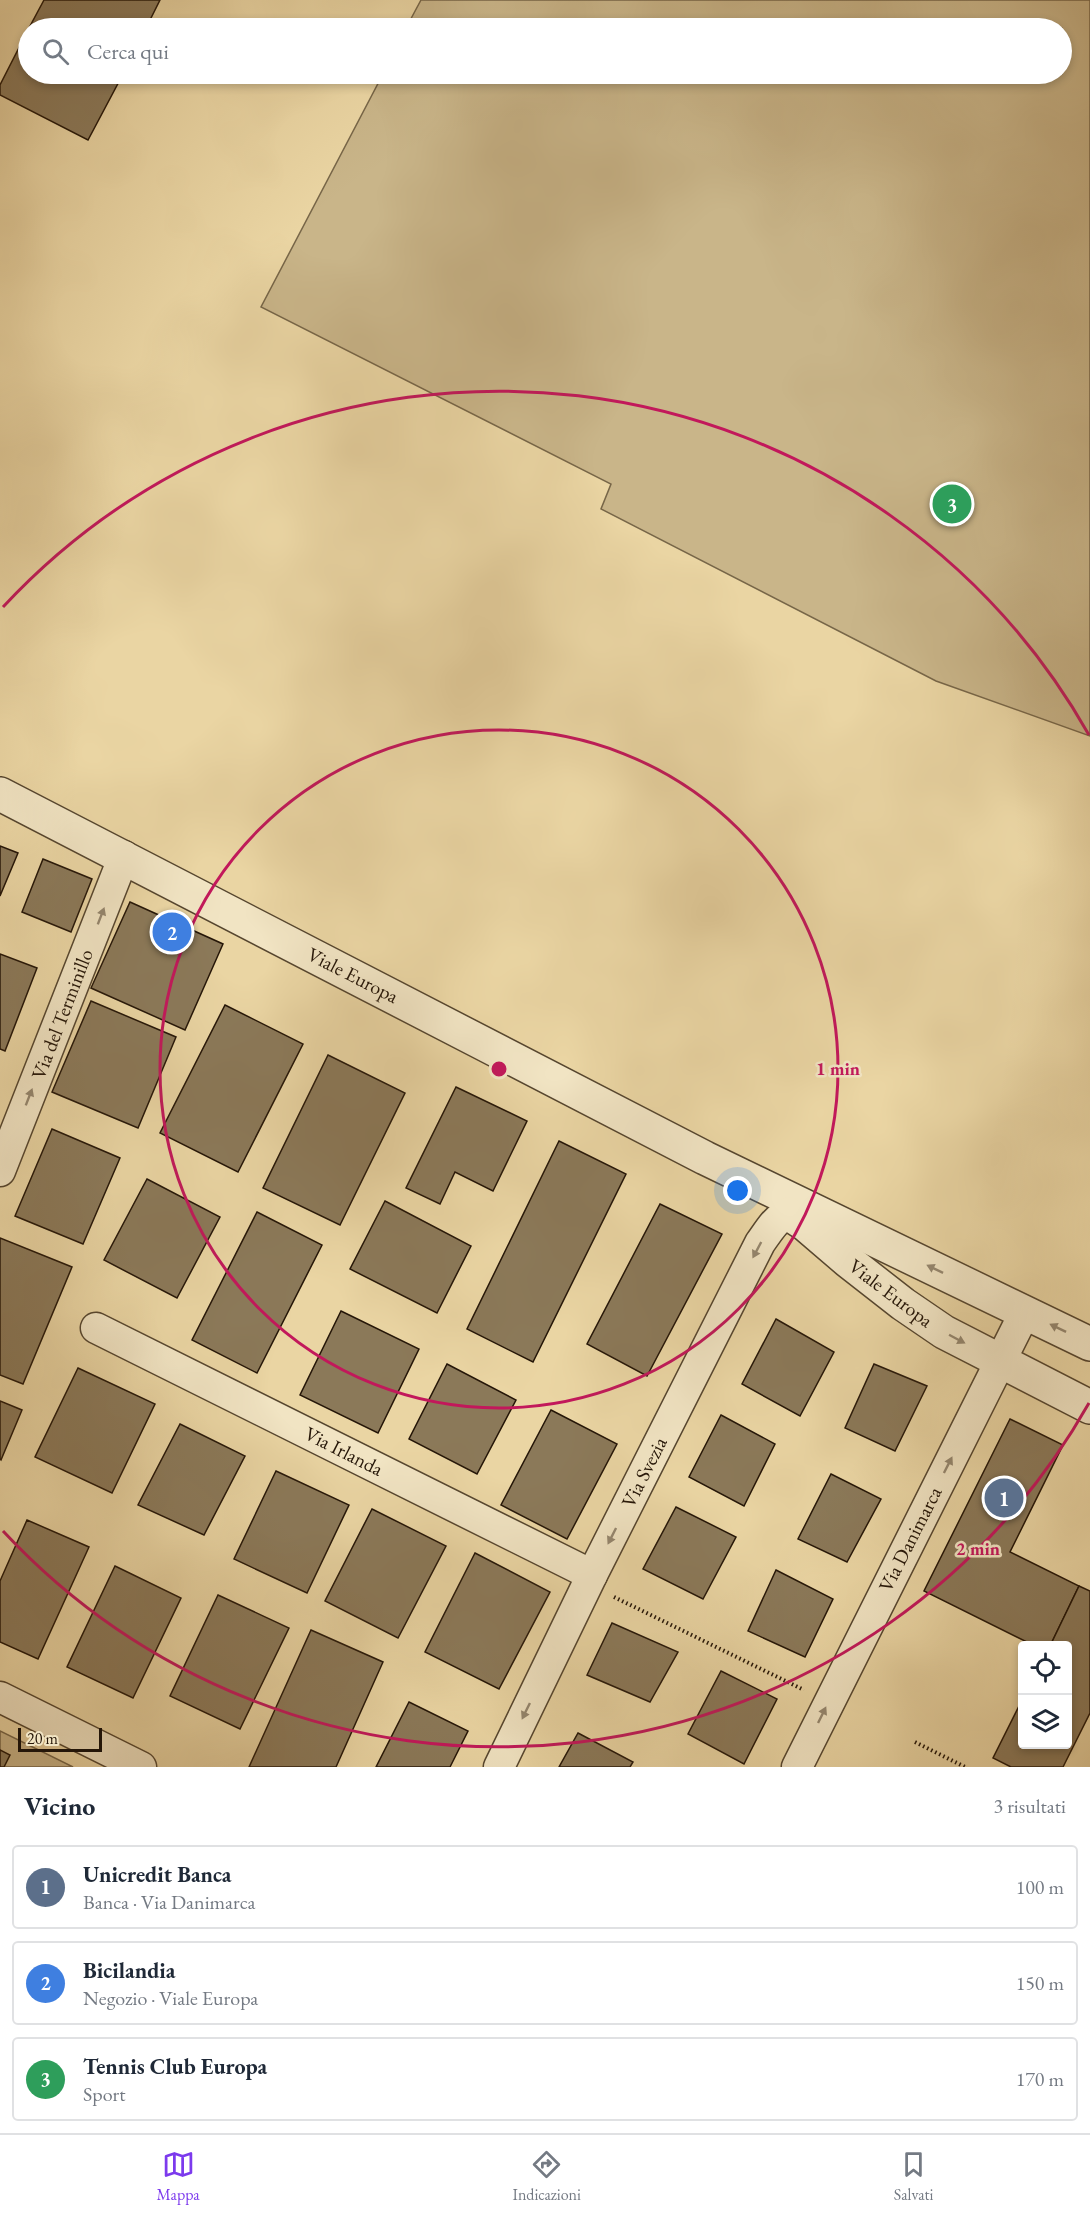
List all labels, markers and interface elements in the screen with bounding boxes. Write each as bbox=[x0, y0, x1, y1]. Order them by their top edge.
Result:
search box bbox=[18, 18, 1072, 84]
icon: search bbox=[39, 35, 72, 68]
text: Cerca qui bbox=[87, 37, 169, 66]
pin: 3 bbox=[932, 482, 972, 526]
one-way arrow bbox=[96, 906, 106, 924]
pin: 2 bbox=[152, 910, 192, 954]
street label: Viale Europa bbox=[303, 941, 403, 1009]
street label: Via del Terminillo bbox=[25, 945, 99, 1083]
text: 1 min bbox=[816, 1057, 860, 1080]
centre of rings bbox=[489, 1059, 509, 1079]
one-way arrow bbox=[25, 1088, 34, 1106]
your location bbox=[723, 1176, 752, 1205]
one-way arrow bbox=[752, 1241, 762, 1258]
street label: Viale Europa bbox=[844, 1253, 938, 1333]
one-way arrow bbox=[926, 1264, 943, 1273]
one-way arrow bbox=[1049, 1323, 1066, 1333]
one-way arrow bbox=[948, 1334, 965, 1344]
street label: Via Irlanda bbox=[300, 1420, 388, 1482]
street label: Via Svezia bbox=[615, 1432, 673, 1512]
one-way arrow bbox=[943, 1457, 953, 1474]
pin: 1 bbox=[984, 1476, 1024, 1520]
street label: Via Danimarca bbox=[872, 1482, 948, 1596]
one-way arrow bbox=[607, 1528, 617, 1545]
text: 2 min bbox=[956, 1537, 1000, 1560]
map controls bbox=[1018, 1641, 1072, 1749]
button: locate bbox=[1018, 1641, 1072, 1695]
button: layers bbox=[1018, 1695, 1072, 1749]
one-way arrow bbox=[522, 1703, 531, 1720]
one-way arrow bbox=[818, 1706, 827, 1723]
scale bar bbox=[18, 1725, 102, 1752]
text: 20 m bbox=[27, 1728, 58, 1749]
text: Vicino bbox=[24, 1789, 95, 1823]
text: 3 risultati bbox=[994, 1793, 1066, 1819]
text: Unicredit Banca bbox=[83, 1860, 231, 1889]
text: 1 bbox=[40, 1874, 51, 1900]
text: 100 m bbox=[1016, 1874, 1064, 1900]
text: Banca · Via Danimarca bbox=[83, 1889, 256, 1915]
text: Bicilandia bbox=[83, 1956, 175, 1985]
text: 2 bbox=[40, 1970, 51, 1996]
text: 150 m bbox=[1016, 1970, 1064, 1996]
text: Negozio · Viale Europa bbox=[83, 1985, 258, 2011]
text: Tennis Club Europa bbox=[83, 2052, 267, 2081]
text: 3 bbox=[40, 2066, 51, 2092]
text: 170 m bbox=[1016, 2066, 1064, 2092]
text: Sport bbox=[83, 2081, 126, 2107]
tab: Mappa bbox=[156, 2148, 200, 2205]
tab: Indicazioni bbox=[512, 2148, 581, 2205]
tab: Salvati bbox=[894, 2148, 934, 2205]

